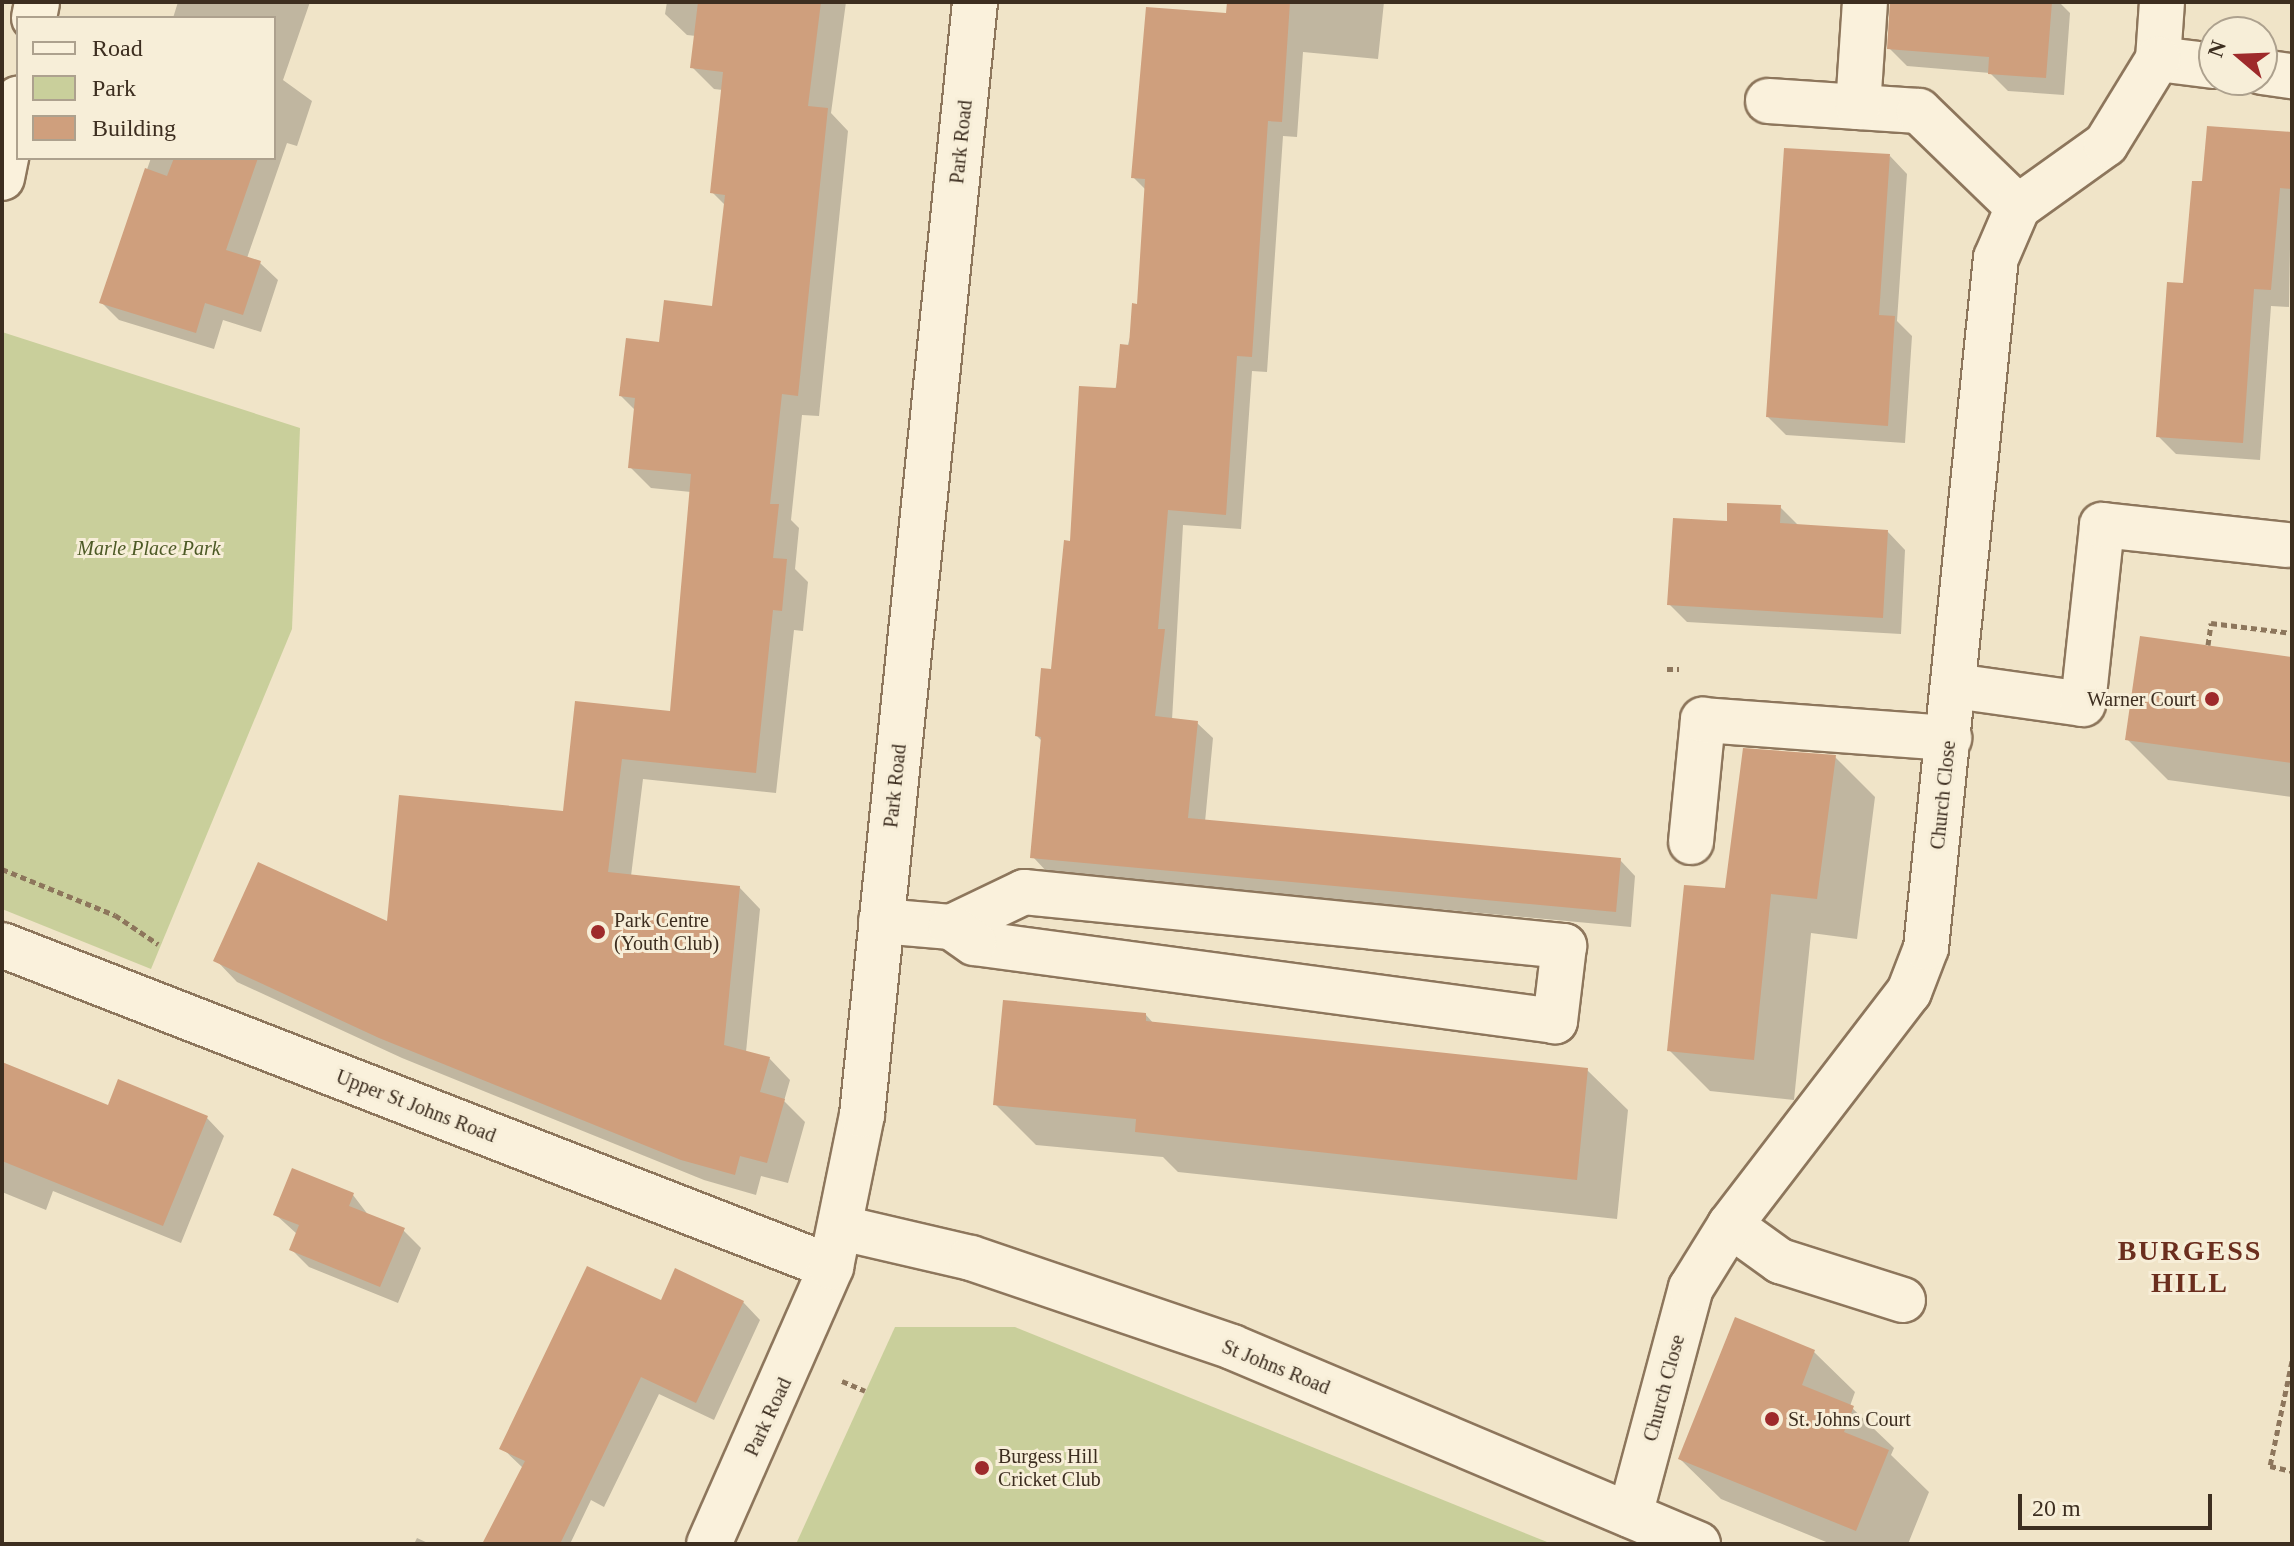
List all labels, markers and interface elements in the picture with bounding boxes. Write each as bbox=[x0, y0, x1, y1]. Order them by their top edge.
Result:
legend bbox=[16, 16, 276, 160]
north arrow bbox=[2198, 16, 2278, 96]
text: Road bbox=[92, 35, 143, 61]
text: N bbox=[2202, 37, 2231, 60]
text: Park bbox=[92, 75, 136, 101]
street label: Park Road bbox=[945, 99, 977, 185]
text: Building bbox=[92, 115, 176, 141]
park label: Marle Place Park bbox=[77, 536, 221, 560]
place label: Warner Court bbox=[2087, 687, 2196, 711]
marker: Warner Court bbox=[2203, 690, 2221, 708]
street label: Church Close bbox=[1925, 739, 1961, 851]
street label: Park Road bbox=[879, 743, 911, 829]
place label: Park Centre (Youth Club) bbox=[614, 908, 719, 955]
marker: Park Centre (Youth Club) bbox=[589, 923, 607, 941]
street label: Upper St Johns Road bbox=[333, 1064, 499, 1148]
district label: BURGESS HILL bbox=[2118, 1234, 2262, 1300]
street label: Church Close bbox=[1638, 1332, 1690, 1444]
street label: St Johns Road bbox=[1218, 1334, 1334, 1400]
street label: Park Road bbox=[739, 1374, 797, 1460]
place label: St. Johns Court bbox=[1788, 1407, 1911, 1431]
marker: St. Johns Court bbox=[1763, 1410, 1781, 1428]
place label: Burgess Hill Cricket Club bbox=[998, 1444, 1101, 1491]
marker: Burgess Hill Cricket Club bbox=[973, 1459, 991, 1477]
scale bar bbox=[2022, 1478, 2216, 1528]
text: 20 m bbox=[2032, 1495, 2081, 1521]

